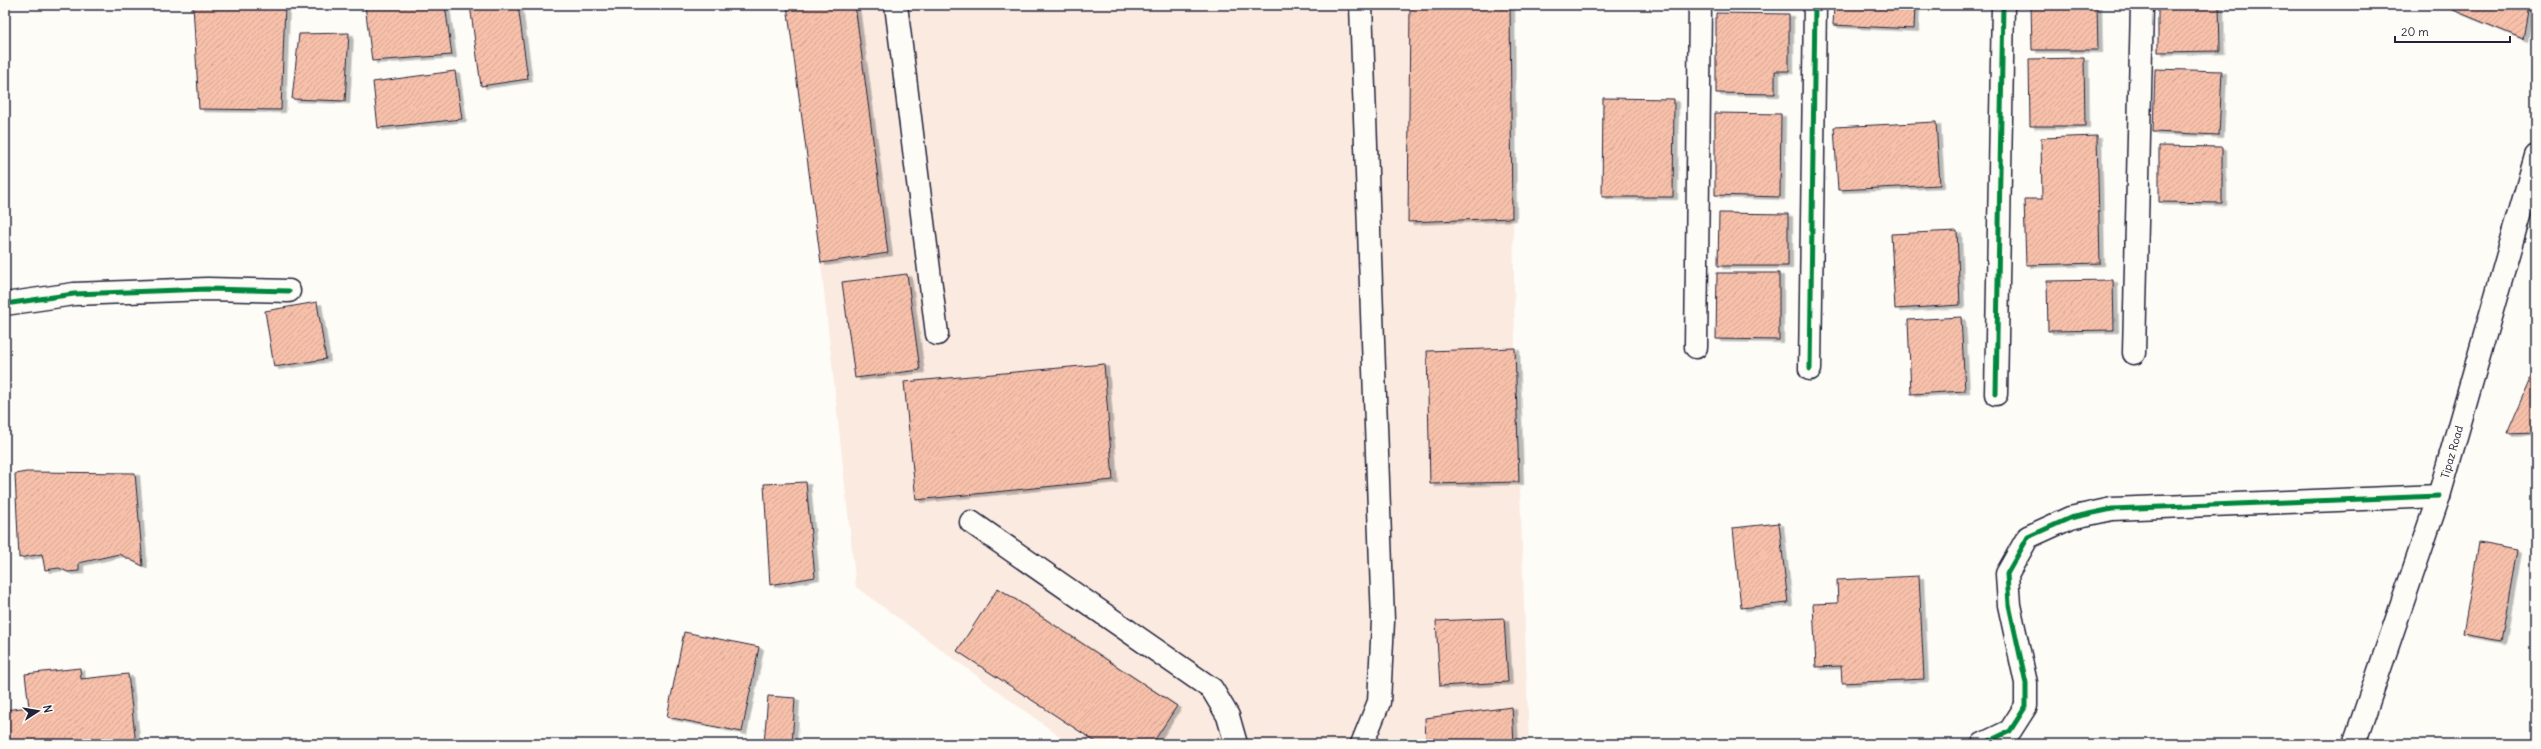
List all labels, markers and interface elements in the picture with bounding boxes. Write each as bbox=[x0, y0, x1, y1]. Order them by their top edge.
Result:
scale bar bbox=[2395, 18, 2510, 44]
text: 20 m bbox=[2401, 24, 2429, 39]
street label: Tipaz Road bbox=[2438, 423, 2466, 480]
north arrow bbox=[18, 691, 58, 731]
text: N bbox=[40, 704, 55, 714]

